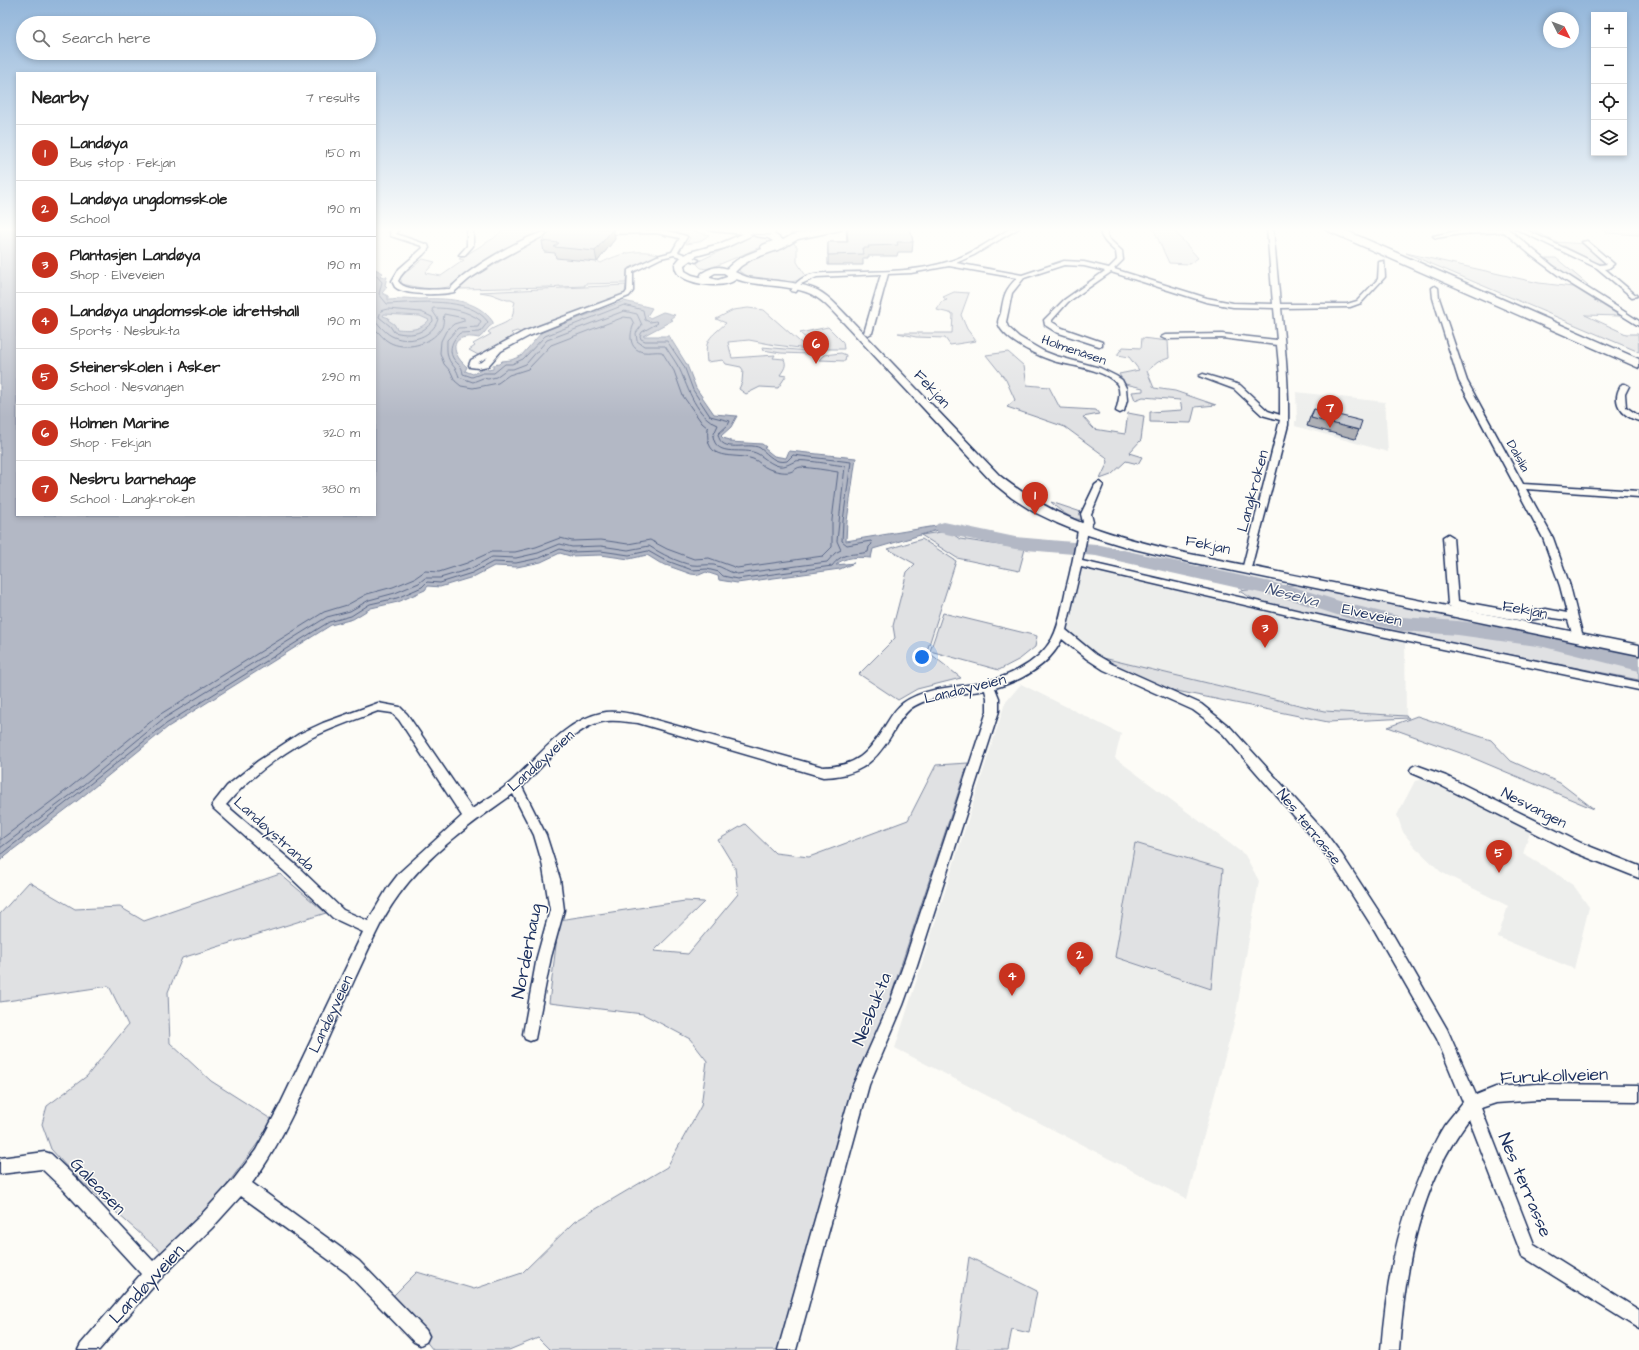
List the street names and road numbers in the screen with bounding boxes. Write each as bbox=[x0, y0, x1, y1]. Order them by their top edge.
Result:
street label: Holmenåsen bbox=[1039, 330, 1109, 370]
street label: Fekjan bbox=[909, 365, 956, 413]
street label: Dalslia bbox=[1502, 437, 1534, 476]
street label: Langkroken bbox=[1232, 447, 1275, 535]
street label: Fekjan bbox=[1184, 530, 1233, 560]
street label: Fekjan bbox=[1501, 595, 1550, 625]
street label: Elveveien bbox=[1340, 598, 1404, 632]
street label: Landøyveien bbox=[922, 669, 1009, 710]
street label: Landøyveien bbox=[503, 725, 580, 798]
street label: Nesvangen bbox=[1497, 782, 1571, 835]
street label: Nes terrasse bbox=[1272, 784, 1346, 870]
street label: Landøystranda bbox=[228, 792, 319, 877]
street label: Norderhaug bbox=[506, 901, 549, 1001]
street label: Nesbukta bbox=[846, 969, 898, 1049]
street label: Landøyveien bbox=[304, 971, 359, 1057]
street label: Furukollveien bbox=[1500, 1062, 1608, 1090]
street label: Nes terrasse bbox=[1492, 1129, 1558, 1241]
street label: Galeasen bbox=[64, 1152, 132, 1220]
street label: Landøyveien bbox=[104, 1239, 191, 1330]

